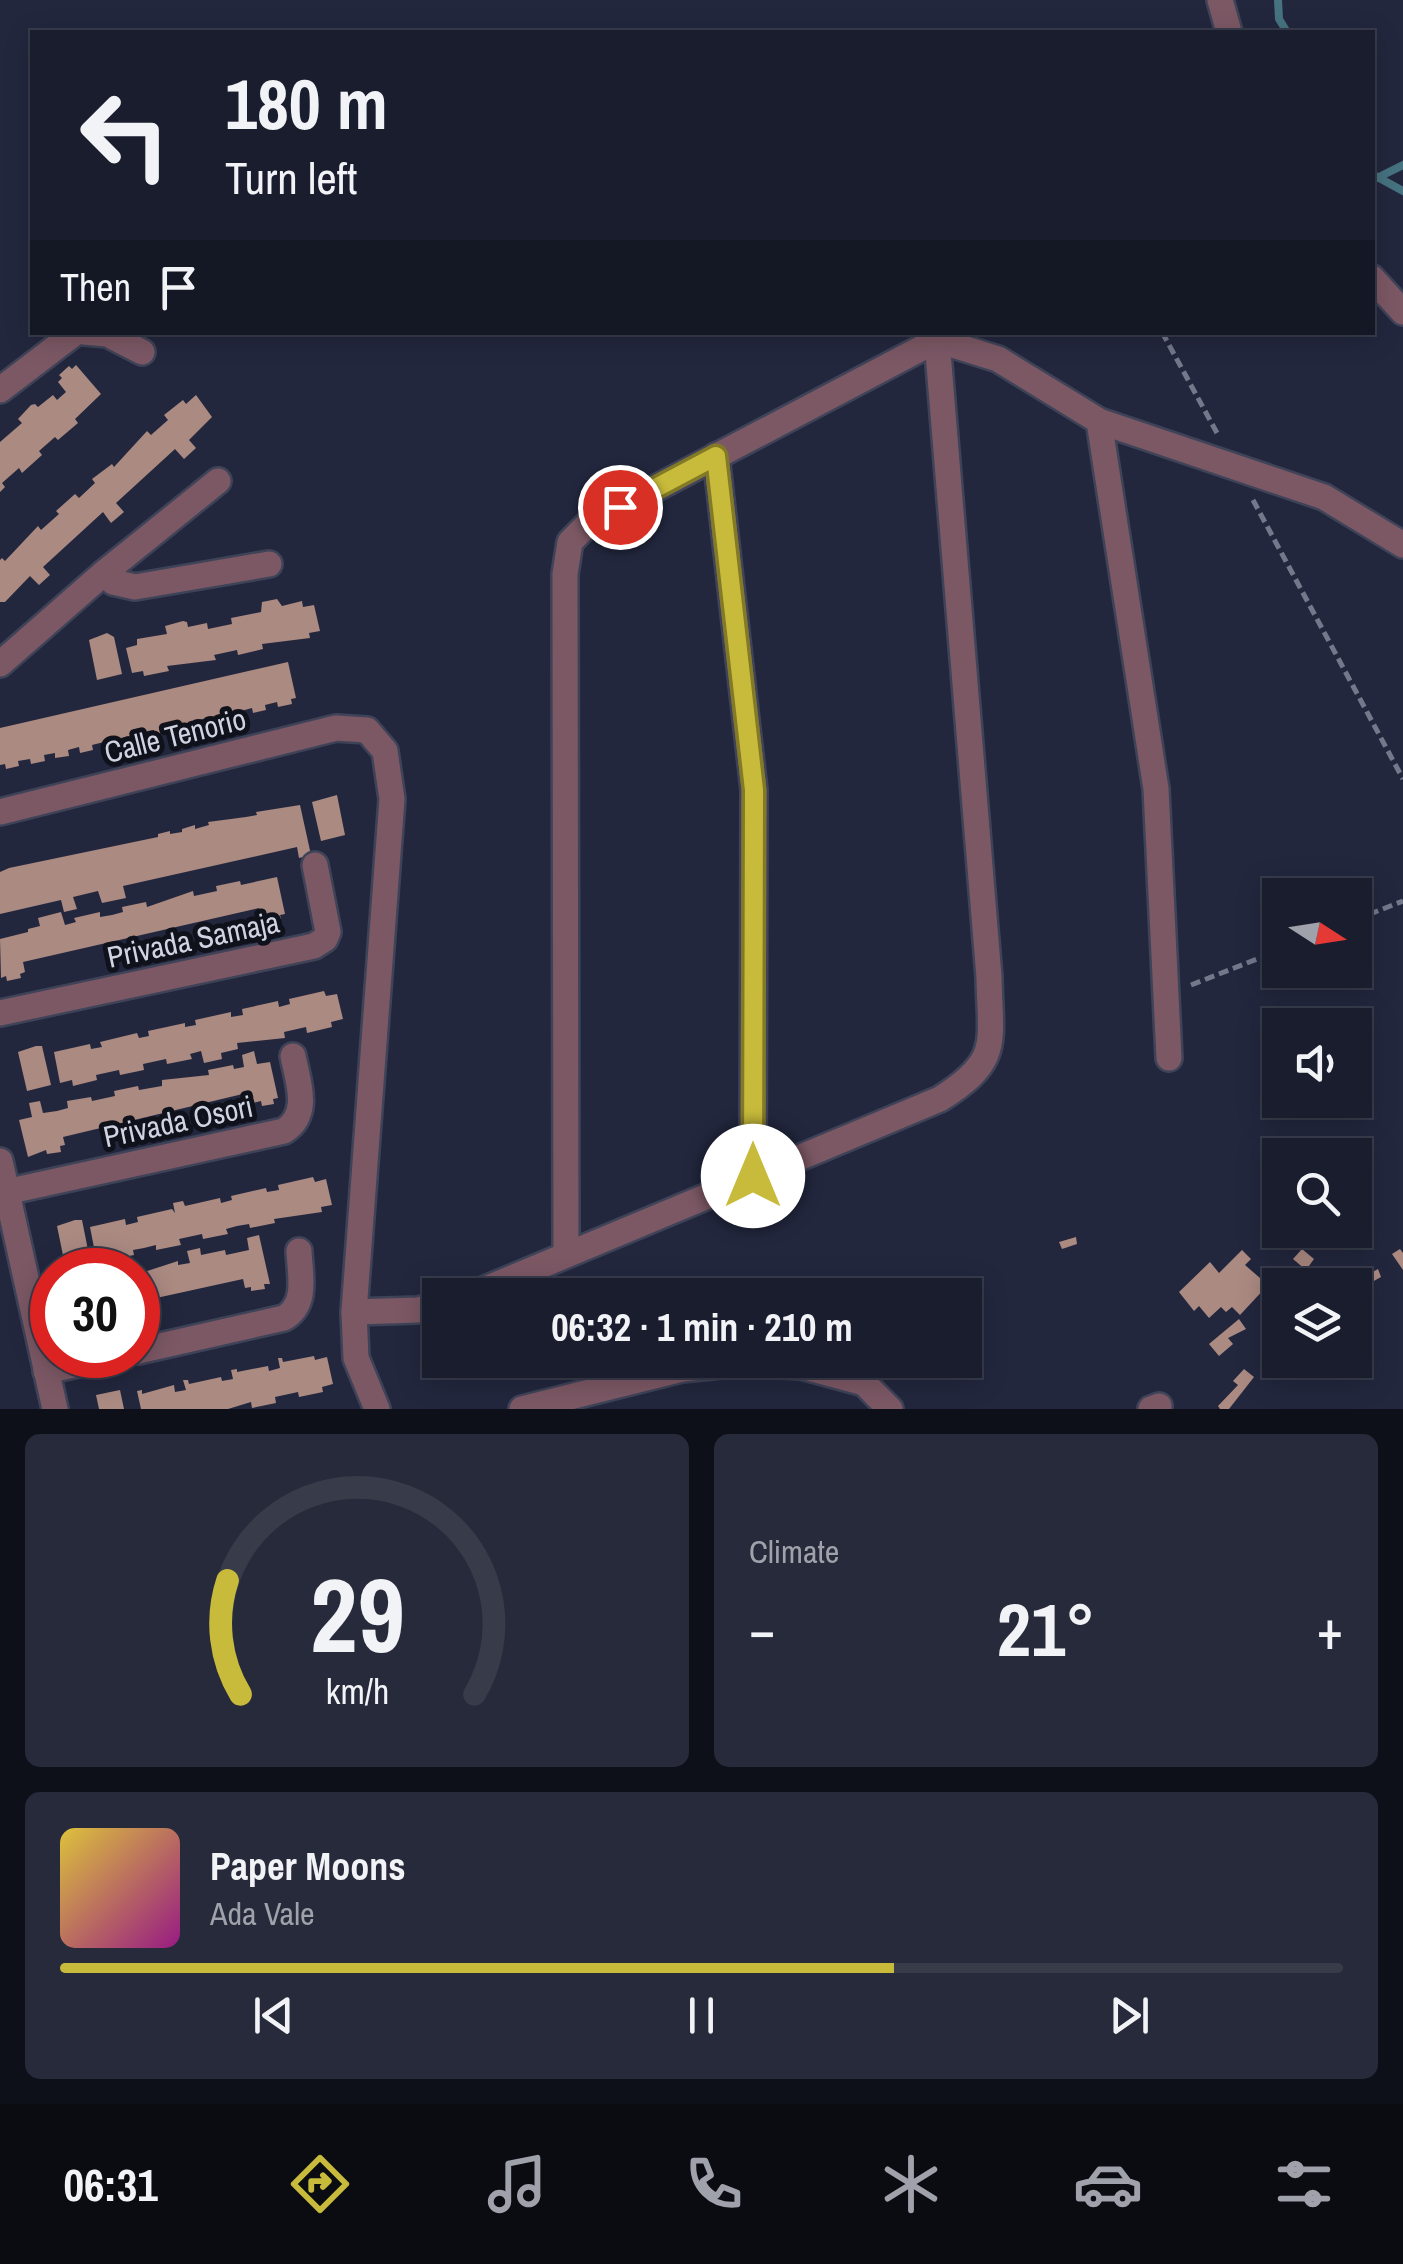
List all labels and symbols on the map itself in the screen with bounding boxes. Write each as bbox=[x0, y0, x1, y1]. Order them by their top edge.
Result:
pin bbox=[578, 465, 663, 550]
street label: Calle Tenorio bbox=[100, 698, 250, 772]
north arrow bbox=[1262, 878, 1372, 988]
street label: Privada Samaja bbox=[103, 901, 283, 977]
street label: Privada Osori bbox=[100, 1086, 256, 1156]
position arrow bbox=[701, 1124, 805, 1228]
speed limit sign: 30 bbox=[30, 1248, 160, 1378]

